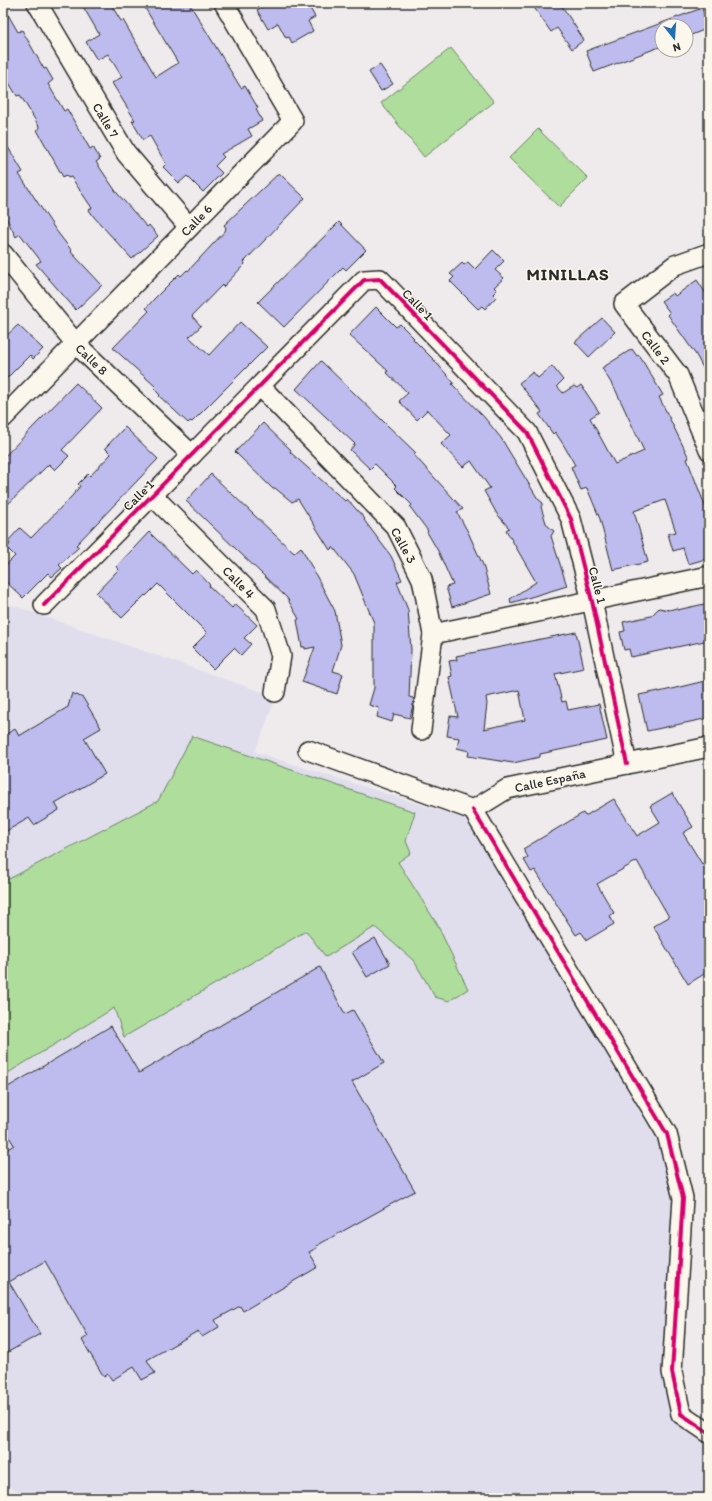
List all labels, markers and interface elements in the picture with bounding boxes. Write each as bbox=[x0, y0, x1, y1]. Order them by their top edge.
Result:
north arrow bbox=[654, 18, 694, 58]
text: N bbox=[671, 40, 682, 54]
street label: Calle 7 bbox=[89, 100, 122, 141]
street label: Calle 6 bbox=[178, 201, 215, 239]
district label: MINILLAS bbox=[526, 264, 610, 284]
street label: Calle 1 bbox=[399, 286, 436, 323]
street label: Calle 2 bbox=[638, 327, 673, 367]
street label: Calle 8 bbox=[73, 341, 111, 378]
street label: Calle 1 bbox=[120, 477, 157, 514]
street label: Calle 3 bbox=[388, 525, 420, 566]
street label: Calle 4 bbox=[219, 563, 258, 602]
street label: Calle 1 bbox=[586, 565, 609, 605]
street label: Calle España bbox=[513, 766, 587, 795]

